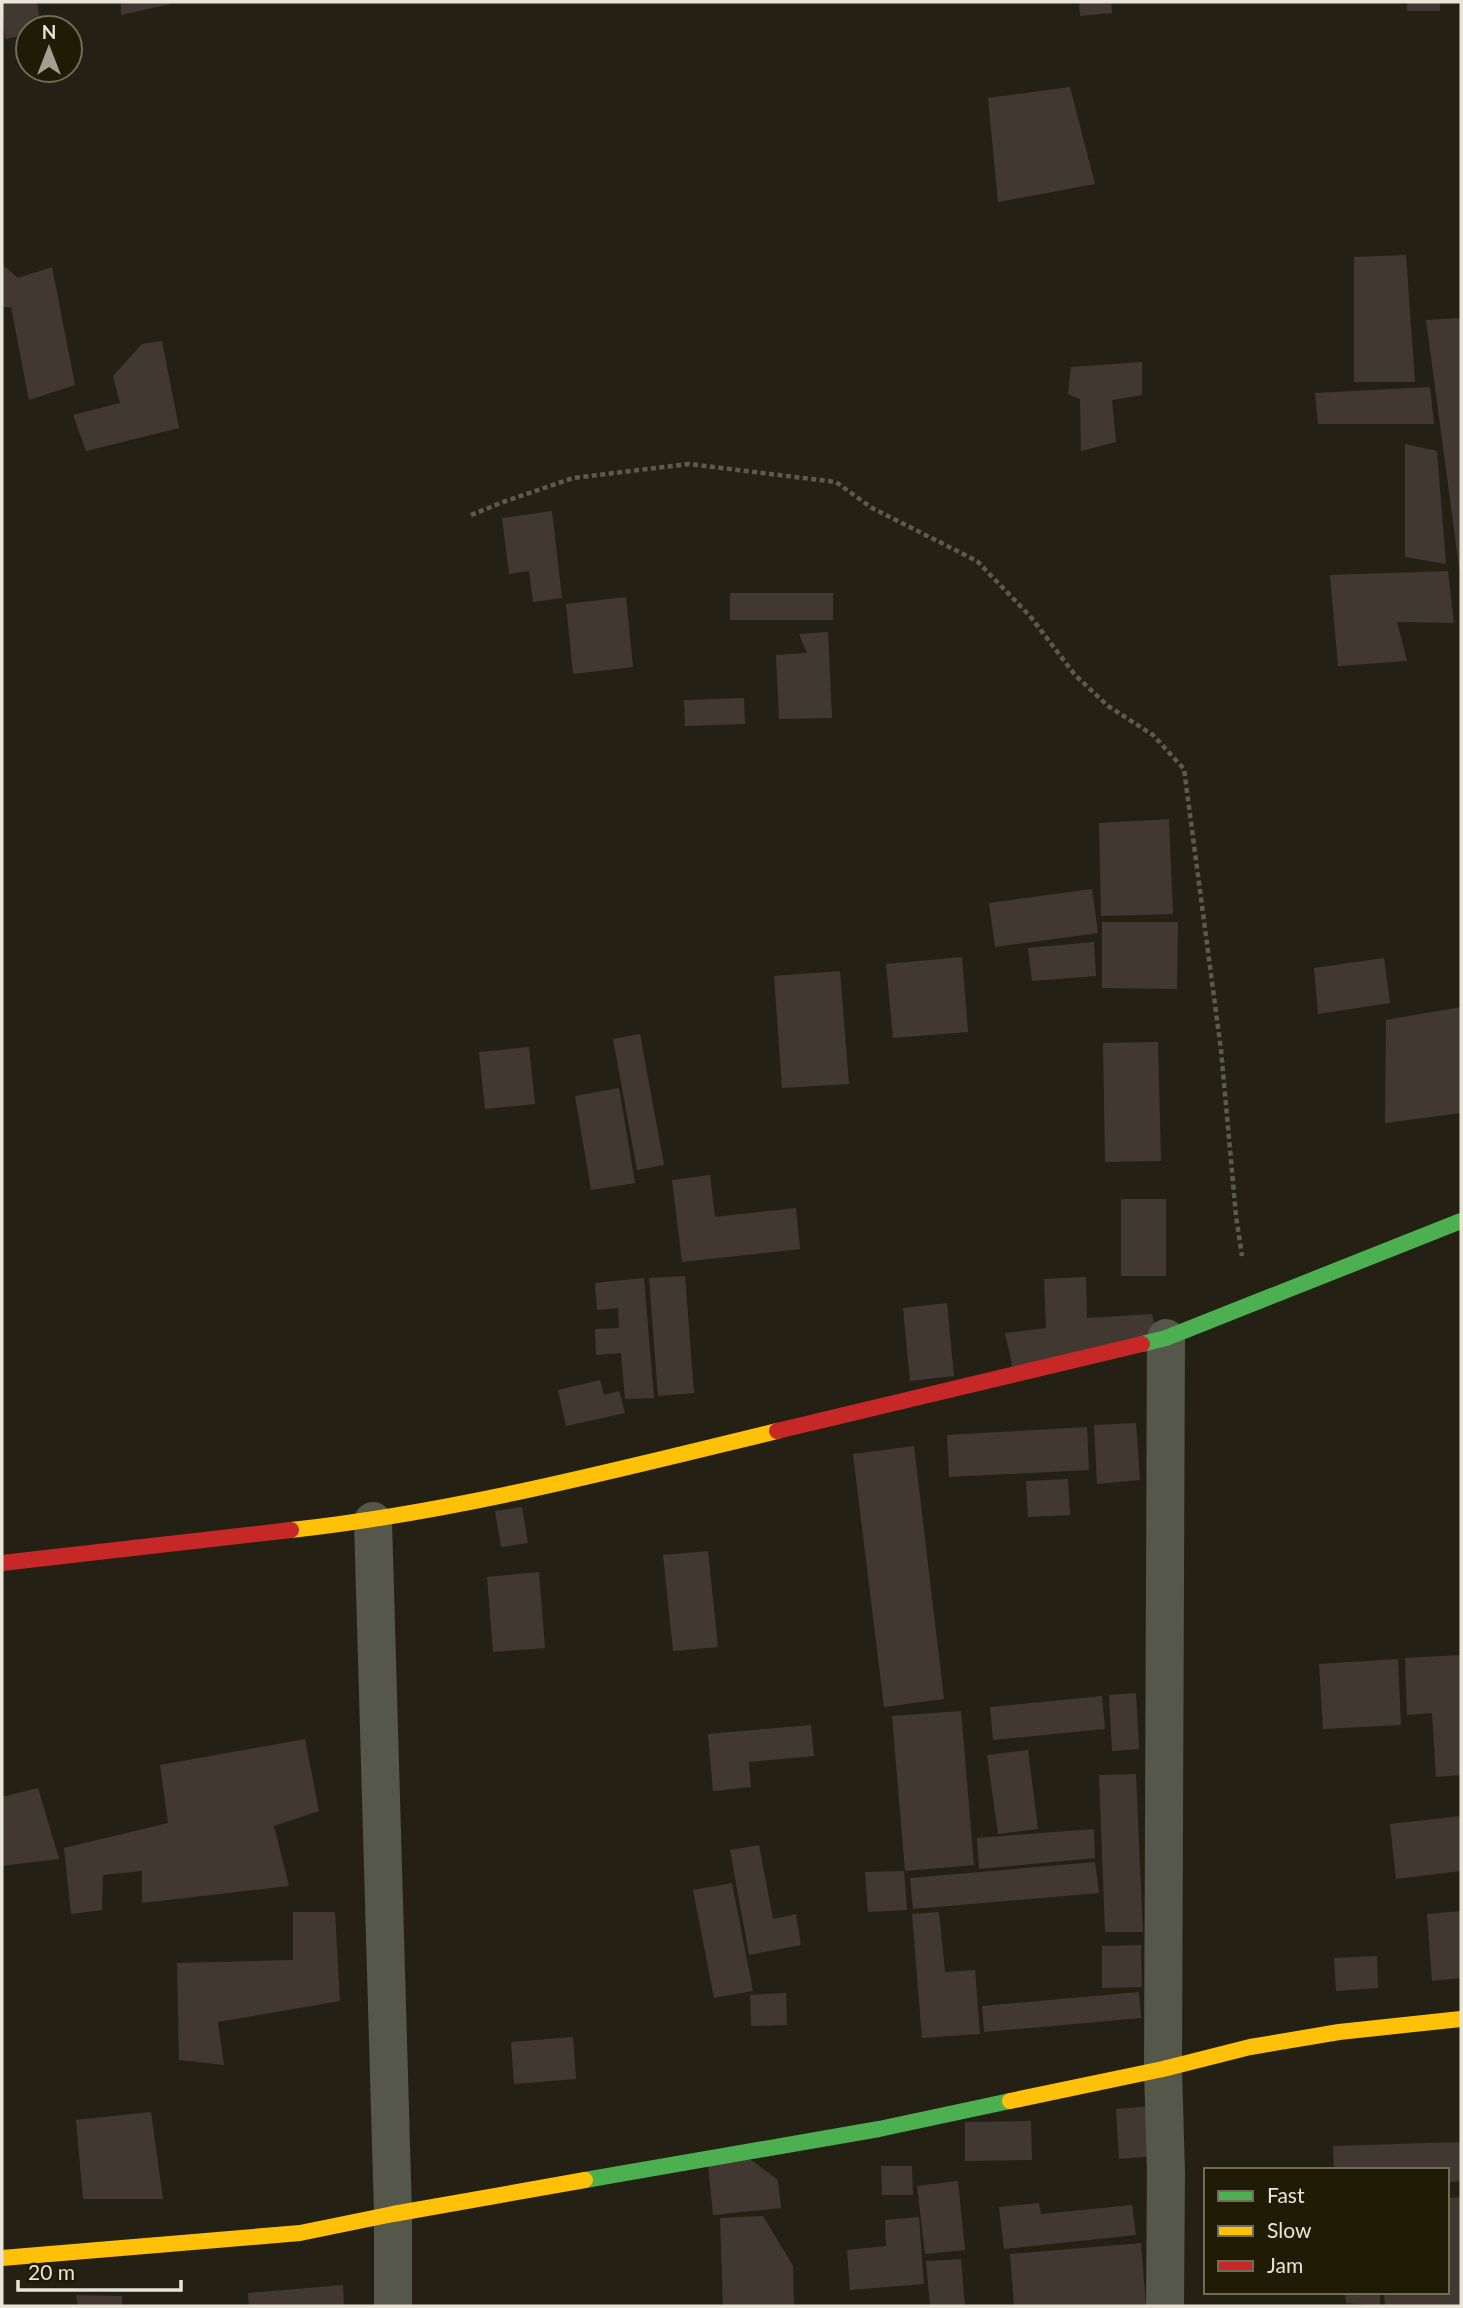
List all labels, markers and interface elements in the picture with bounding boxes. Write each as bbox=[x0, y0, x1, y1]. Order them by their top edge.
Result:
north arrow bbox=[14, 14, 84, 84]
text: N bbox=[42, 20, 56, 43]
legend bbox=[1204, 2168, 1449, 2294]
text: Fast bbox=[1267, 2182, 1305, 2207]
text: Slow bbox=[1267, 2217, 1312, 2242]
scale bar bbox=[18, 2248, 180, 2292]
text: Jam bbox=[1267, 2252, 1303, 2277]
text: 20 m bbox=[28, 2259, 75, 2284]

